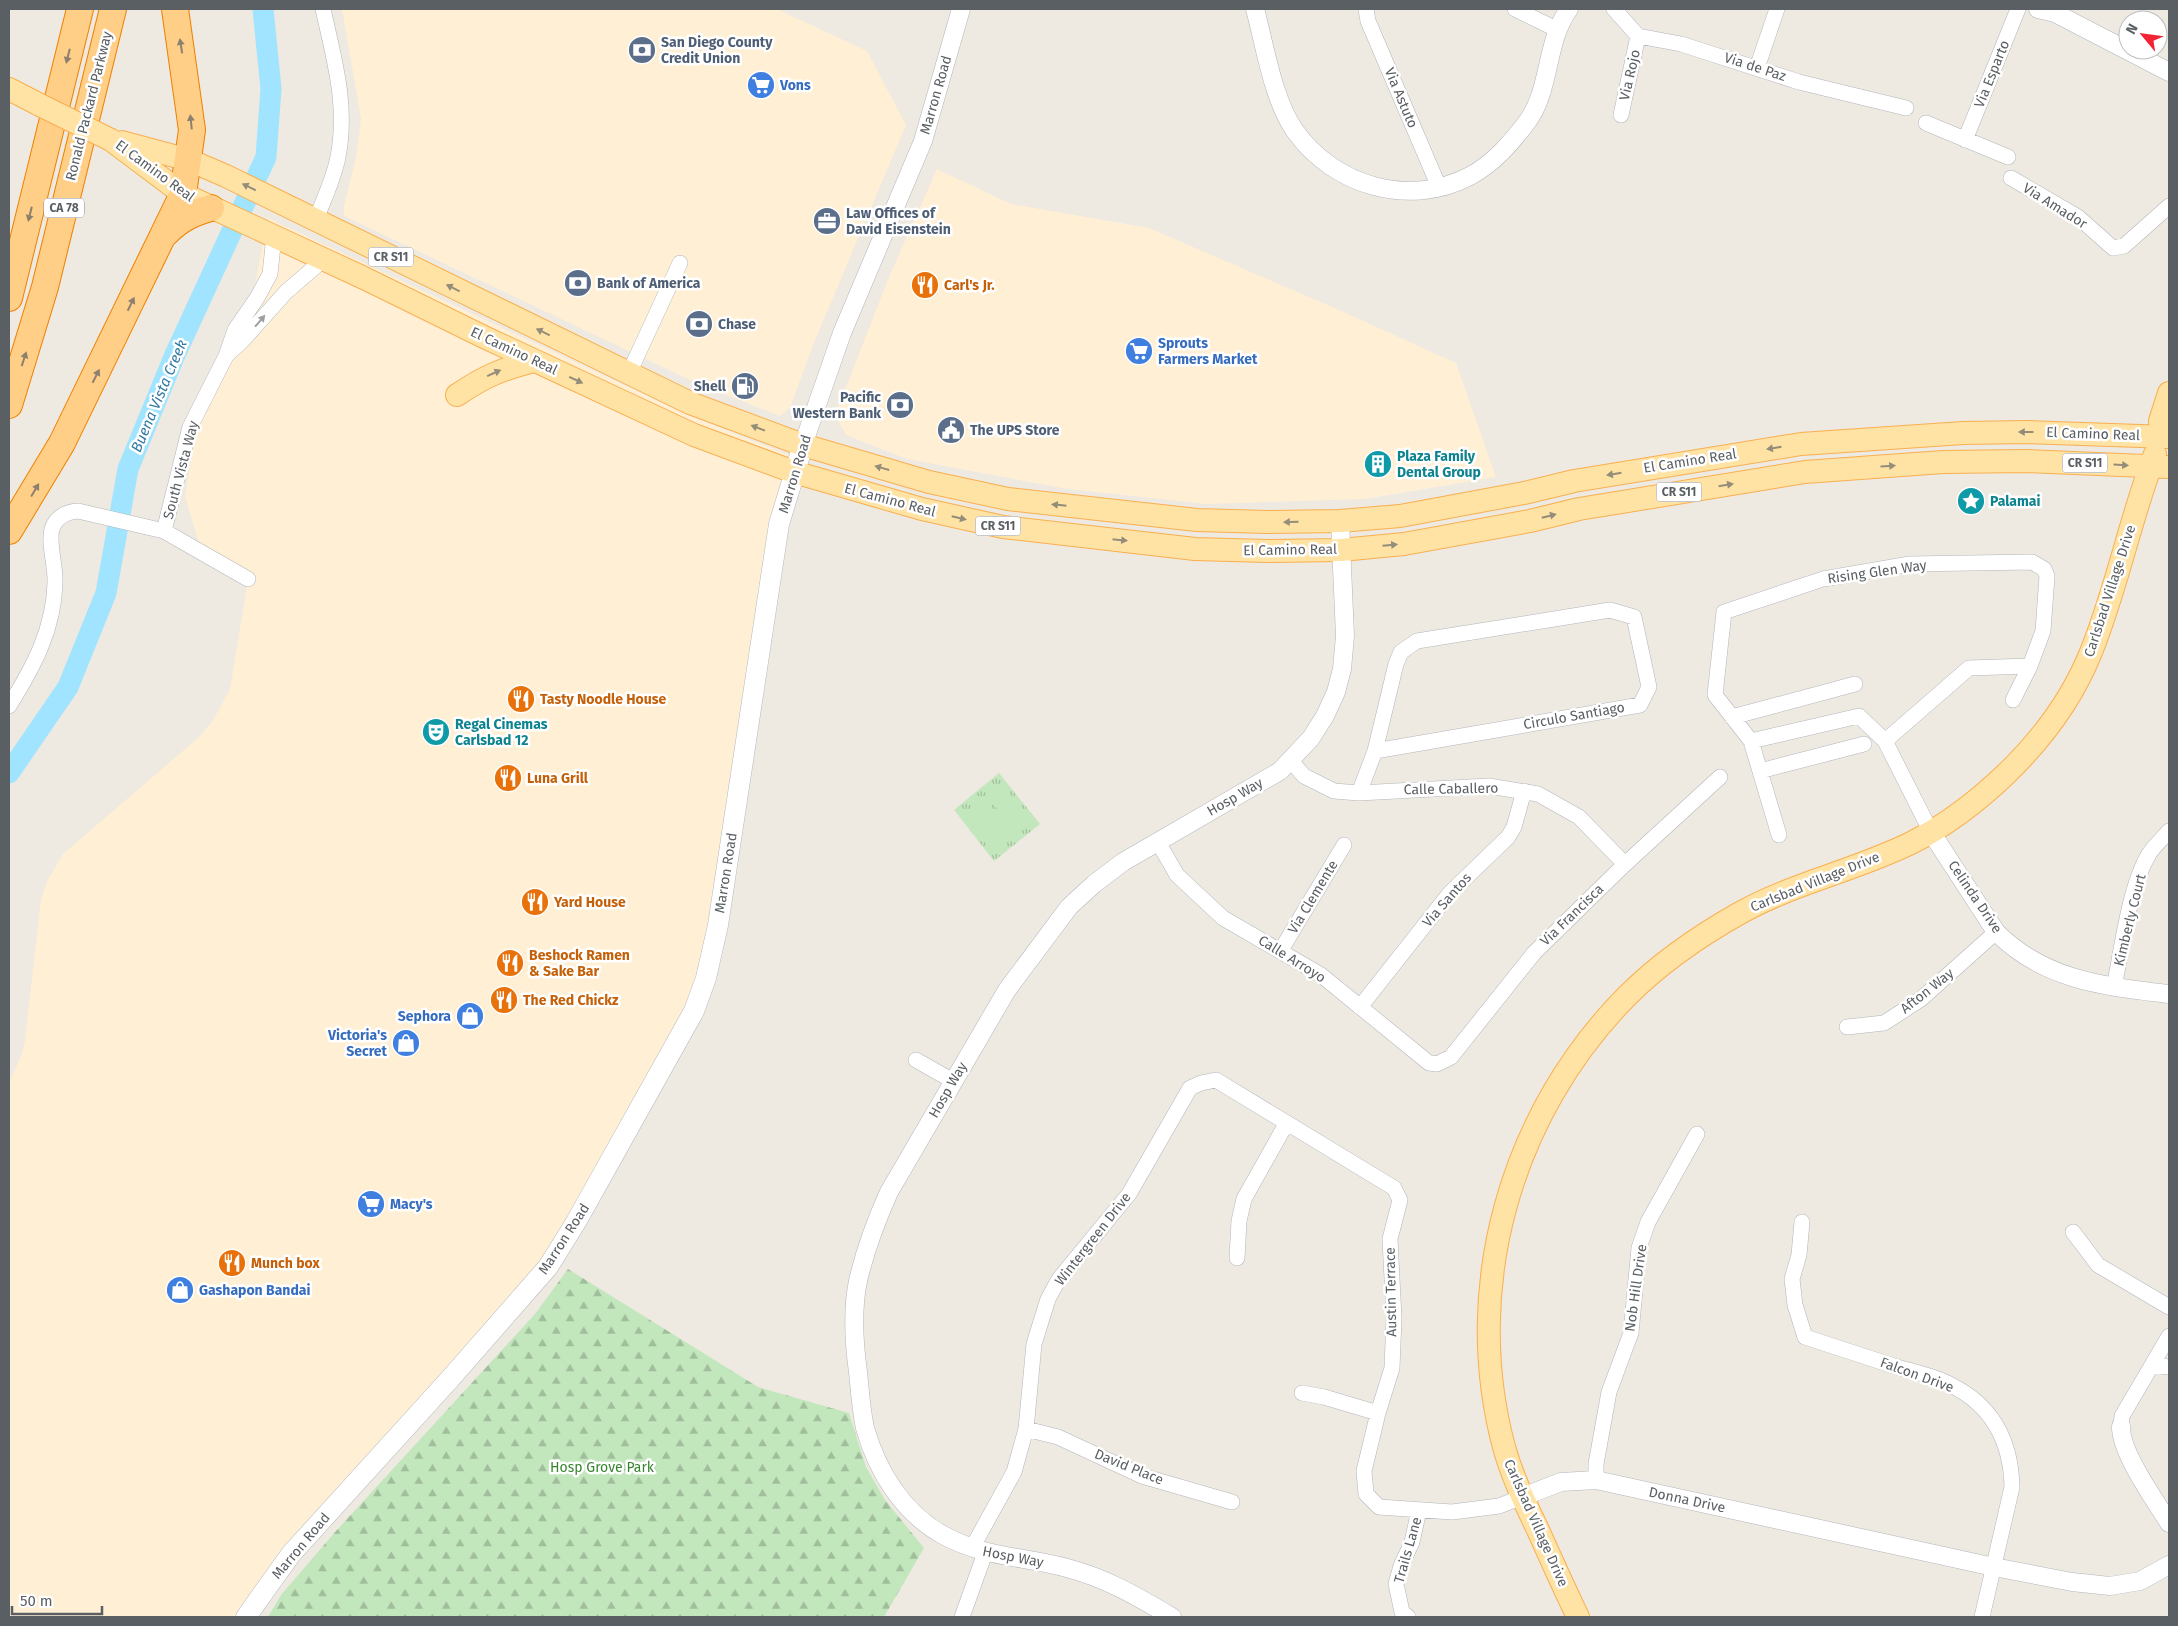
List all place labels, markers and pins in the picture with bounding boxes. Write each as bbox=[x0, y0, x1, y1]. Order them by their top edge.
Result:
place label: San Diego County Credit Union bbox=[661, 34, 773, 67]
bank icon: San Diego County Credit Union bbox=[627, 35, 657, 65]
supermarket icon: Vons bbox=[746, 70, 776, 100]
place label: Vons bbox=[779, 77, 811, 94]
place label: Law Offices of David Eisenstein bbox=[846, 205, 951, 238]
office icon: Law Offices of David Eisenstein bbox=[812, 206, 842, 236]
bank icon: Bank of America bbox=[563, 268, 593, 298]
restaurant icon: Carl's Jr. bbox=[910, 270, 940, 300]
place label: Bank of America bbox=[597, 275, 701, 292]
place label: Carl's Jr. bbox=[944, 277, 995, 294]
bank icon: Chase bbox=[684, 309, 714, 339]
place label: Chase bbox=[718, 316, 756, 333]
place label: Sprouts Farmers Market bbox=[1158, 335, 1258, 368]
supermarket icon: Sprouts Farmers Market bbox=[1124, 336, 1154, 366]
fuel station icon: Shell bbox=[730, 371, 760, 401]
place label: Shell bbox=[694, 378, 727, 395]
place label: Pacific Western Bank bbox=[793, 389, 881, 422]
bank icon: Pacific Western Bank bbox=[885, 390, 915, 420]
public building icon: The UPS Store bbox=[936, 415, 966, 445]
place label: The UPS Store bbox=[970, 422, 1060, 439]
place label: Plaza Family Dental Group bbox=[1397, 448, 1481, 481]
building icon: Plaza Family Dental Group bbox=[1363, 449, 1393, 479]
place icon: Palamai bbox=[1956, 486, 1986, 516]
place label: Palamai bbox=[1990, 493, 2040, 510]
restaurant icon: Tasty Noodle House bbox=[506, 684, 536, 714]
place label: Tasty Noodle House bbox=[540, 691, 666, 708]
place label: Regal Cinemas Carlsbad 12 bbox=[455, 716, 548, 749]
theatre icon: Regal Cinemas Carlsbad 12 bbox=[421, 717, 451, 747]
restaurant icon: Luna Grill bbox=[493, 763, 523, 793]
place label: Luna Grill bbox=[527, 770, 589, 787]
restaurant icon: Yard House bbox=[520, 887, 550, 917]
place label: Yard House bbox=[553, 894, 626, 911]
place label: Beshock Ramen & Sake Bar bbox=[529, 947, 630, 980]
restaurant icon: Beshock Ramen & Sake Bar bbox=[495, 948, 525, 978]
restaurant icon: The Red Chickz bbox=[489, 985, 519, 1015]
place label: The Red Chickz bbox=[523, 992, 619, 1009]
shop icon: Sephora bbox=[455, 1001, 485, 1031]
place label: Sephora bbox=[398, 1008, 451, 1025]
place label: Victoria's Secret bbox=[327, 1027, 388, 1060]
shop icon: Victoria's Secret bbox=[391, 1028, 421, 1058]
supermarket icon: Macy's bbox=[356, 1189, 386, 1219]
place label: Macy's bbox=[390, 1196, 433, 1213]
restaurant icon: Munch box bbox=[217, 1248, 247, 1278]
place label: Munch box bbox=[251, 1255, 321, 1272]
shop icon: Gashapon Bandai bbox=[165, 1275, 195, 1305]
place label: Gashapon Bandai bbox=[199, 1282, 310, 1299]

